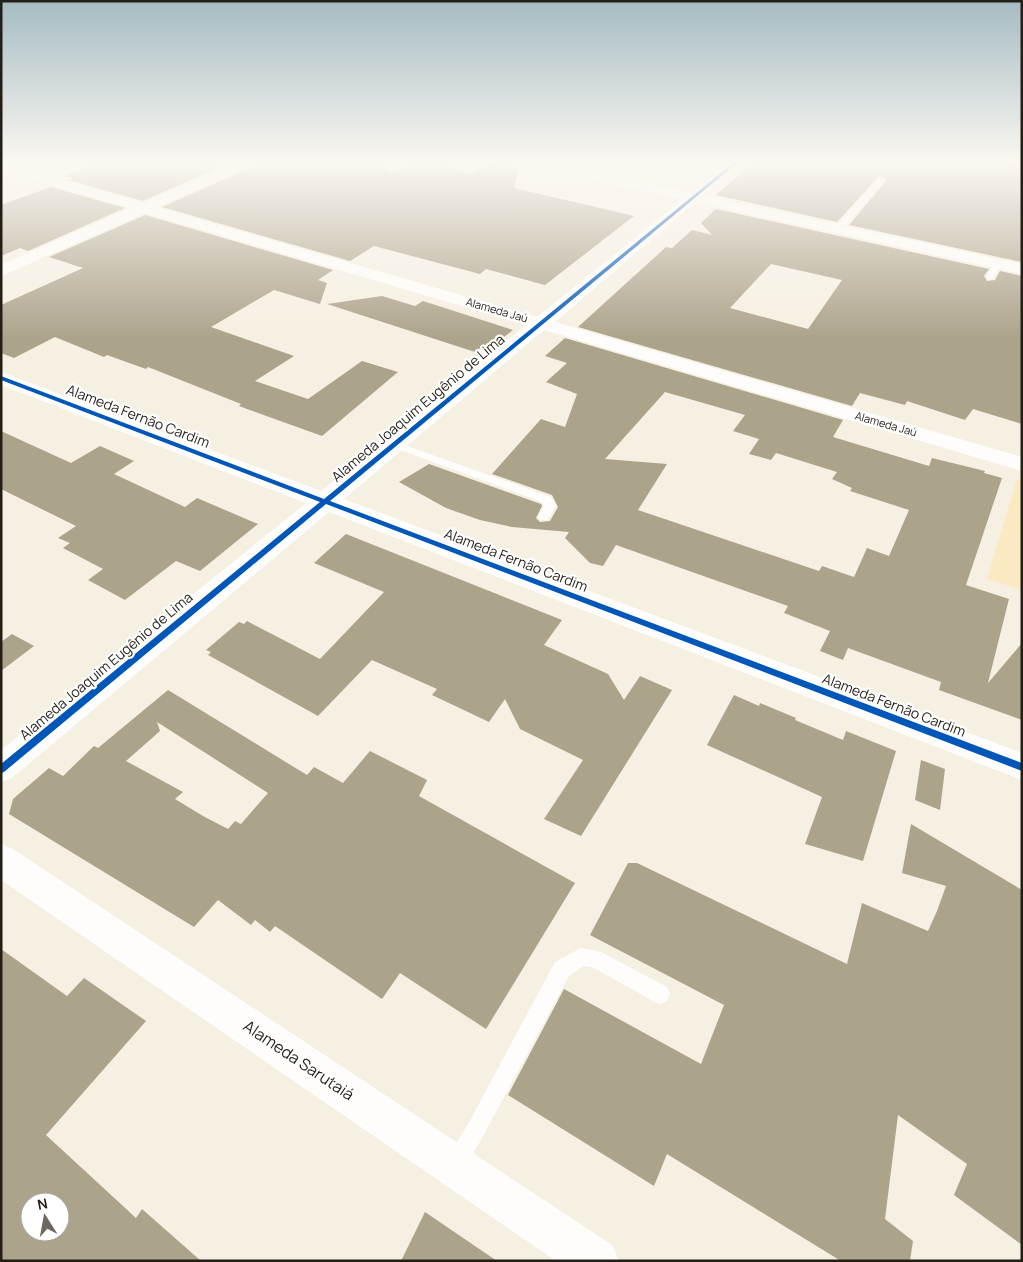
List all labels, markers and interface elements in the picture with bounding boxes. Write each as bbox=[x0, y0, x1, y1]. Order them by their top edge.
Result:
street label: Alameda Jaú bbox=[464, 293, 530, 326]
street label: Alameda Joaquim Eugênio de Lima bbox=[327, 329, 508, 486]
street label: Alameda Fernão Cardim bbox=[64, 379, 213, 452]
street label: Alameda Jaú bbox=[853, 407, 919, 440]
street label: Alameda Fernão Cardim bbox=[442, 523, 591, 596]
street label: Alameda Joaquim Eugênio de Lima bbox=[15, 587, 196, 744]
street label: Alameda Fernão Cardim bbox=[820, 668, 969, 741]
street label: Alameda Sarutaiá bbox=[239, 1015, 359, 1105]
north arrow bbox=[20, 1192, 70, 1242]
text: N bbox=[36, 1193, 49, 1214]

